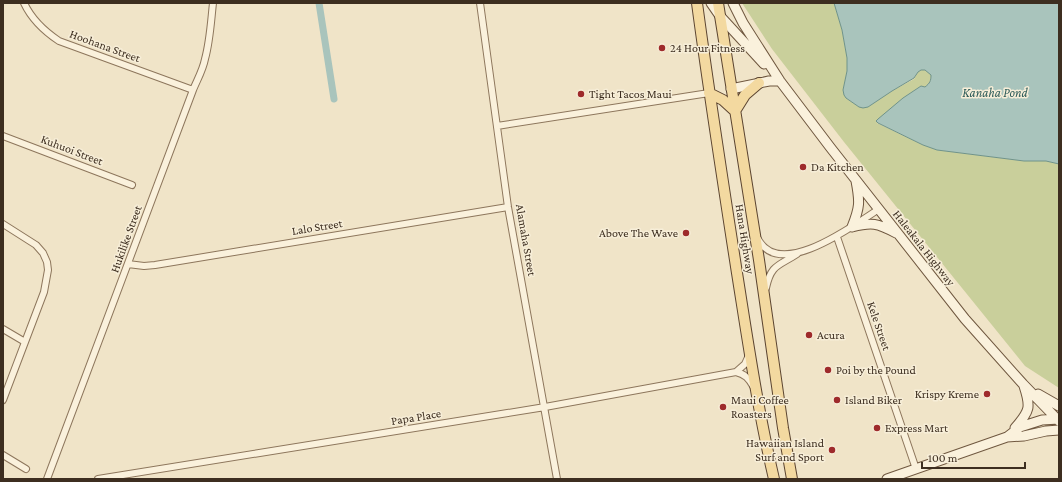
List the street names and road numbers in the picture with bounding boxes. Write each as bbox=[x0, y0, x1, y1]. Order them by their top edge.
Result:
street label: Hoohana Street bbox=[68, 27, 143, 66]
street label: Kuhuoi Street bbox=[39, 132, 106, 169]
street label: Hukilike Street bbox=[107, 202, 145, 275]
street label: Alamaha Street bbox=[513, 203, 539, 278]
street label: Hana Highway bbox=[733, 203, 758, 275]
street label: Haleakala Highway bbox=[890, 207, 958, 289]
street label: Lalo Street bbox=[291, 216, 344, 238]
street label: Kele Street bbox=[864, 300, 894, 353]
street label: Papa Place bbox=[390, 406, 442, 428]

